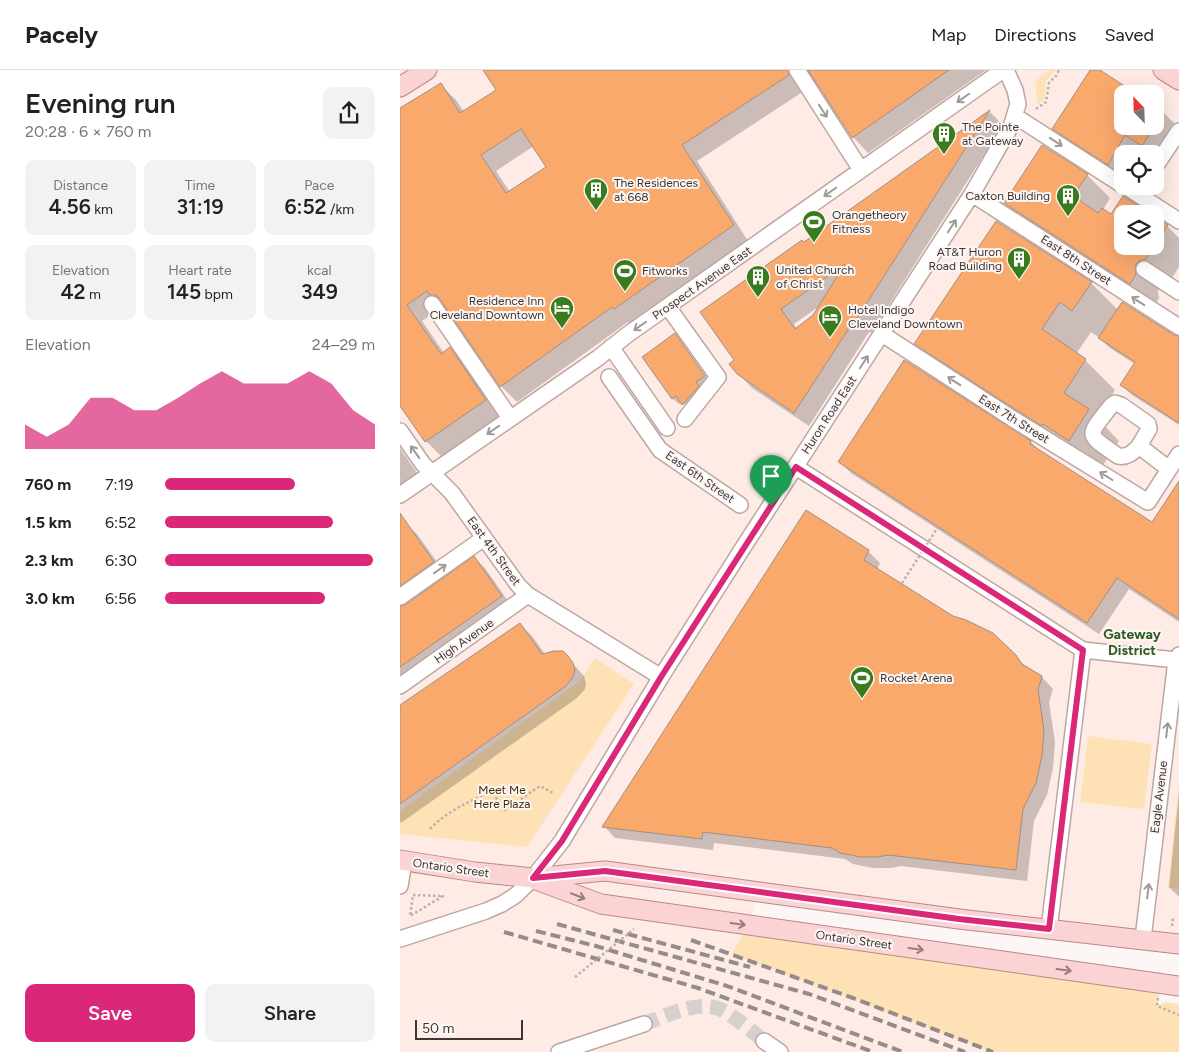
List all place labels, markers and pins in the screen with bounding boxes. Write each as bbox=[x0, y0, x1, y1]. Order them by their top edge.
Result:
place label: The Pointe at Gateway bbox=[962, 120, 1024, 148]
building icon: The Pointe at Gateway bbox=[931, 121, 957, 155]
place label: The Residences at 668 bbox=[614, 176, 699, 204]
building icon: The Residences at 668 bbox=[583, 177, 609, 211]
building icon: Caxton Building bbox=[1055, 183, 1081, 217]
place label: Caxton Building bbox=[965, 189, 1050, 203]
place label: Orangetheory Fitness bbox=[832, 208, 908, 236]
sports icon: Orangetheory Fitness bbox=[801, 209, 827, 243]
place label: AT&T Huron Road Building bbox=[928, 245, 1002, 273]
building icon: AT&T Huron Road Building bbox=[1006, 246, 1032, 280]
sports icon: Fitworks bbox=[612, 258, 638, 292]
place label: United Church of Christ bbox=[776, 263, 855, 291]
place label: Fitworks bbox=[642, 264, 688, 278]
building icon: United Church of Christ bbox=[745, 264, 771, 298]
place label: Residence Inn Cleveland Downtown bbox=[430, 294, 544, 322]
hotel icon: Residence Inn Cleveland Downtown bbox=[549, 295, 575, 329]
place label: Hotel Indigo Cleveland Downtown bbox=[848, 303, 963, 331]
hotel icon: Hotel Indigo Cleveland Downtown bbox=[817, 304, 843, 338]
pin bbox=[750, 455, 792, 506]
sports icon: Rocket Arena bbox=[849, 665, 875, 699]
place label: Rocket Arena bbox=[880, 671, 952, 685]

